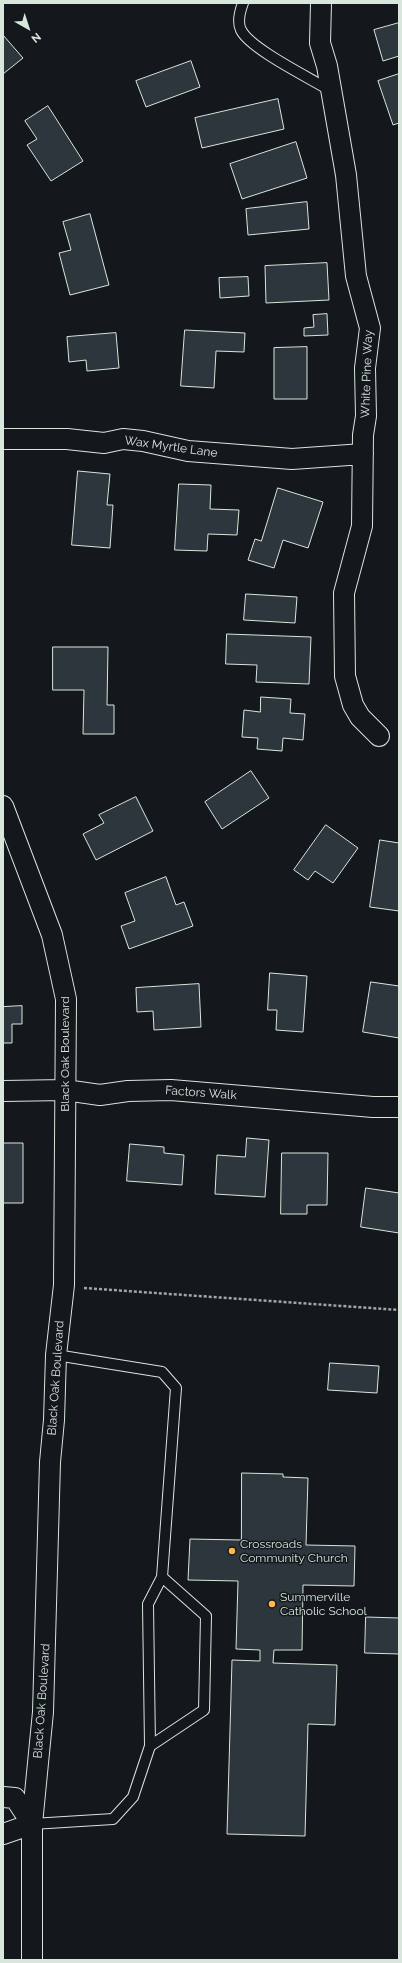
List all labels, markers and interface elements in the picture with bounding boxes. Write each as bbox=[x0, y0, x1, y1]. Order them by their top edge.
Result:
north arrow bbox=[8, 8, 48, 48]
text: N bbox=[29, 30, 43, 45]
street label: White Pine Way bbox=[358, 330, 376, 418]
street label: Wax Myrtle Lane bbox=[124, 433, 218, 461]
street label: Black Oak Boulevard bbox=[58, 996, 72, 1112]
street label: Factors Walk bbox=[165, 1083, 237, 1103]
street label: Black Oak Boulevard bbox=[45, 1320, 67, 1436]
place label: Crossroads Community Church bbox=[240, 1537, 348, 1565]
marker: Crossroads Community Church bbox=[227, 1546, 237, 1556]
place label: Summerville Catholic School bbox=[280, 1590, 367, 1618]
marker: Summerville Catholic School bbox=[267, 1599, 277, 1609]
street label: Black Oak Boulevard bbox=[31, 1643, 53, 1759]

